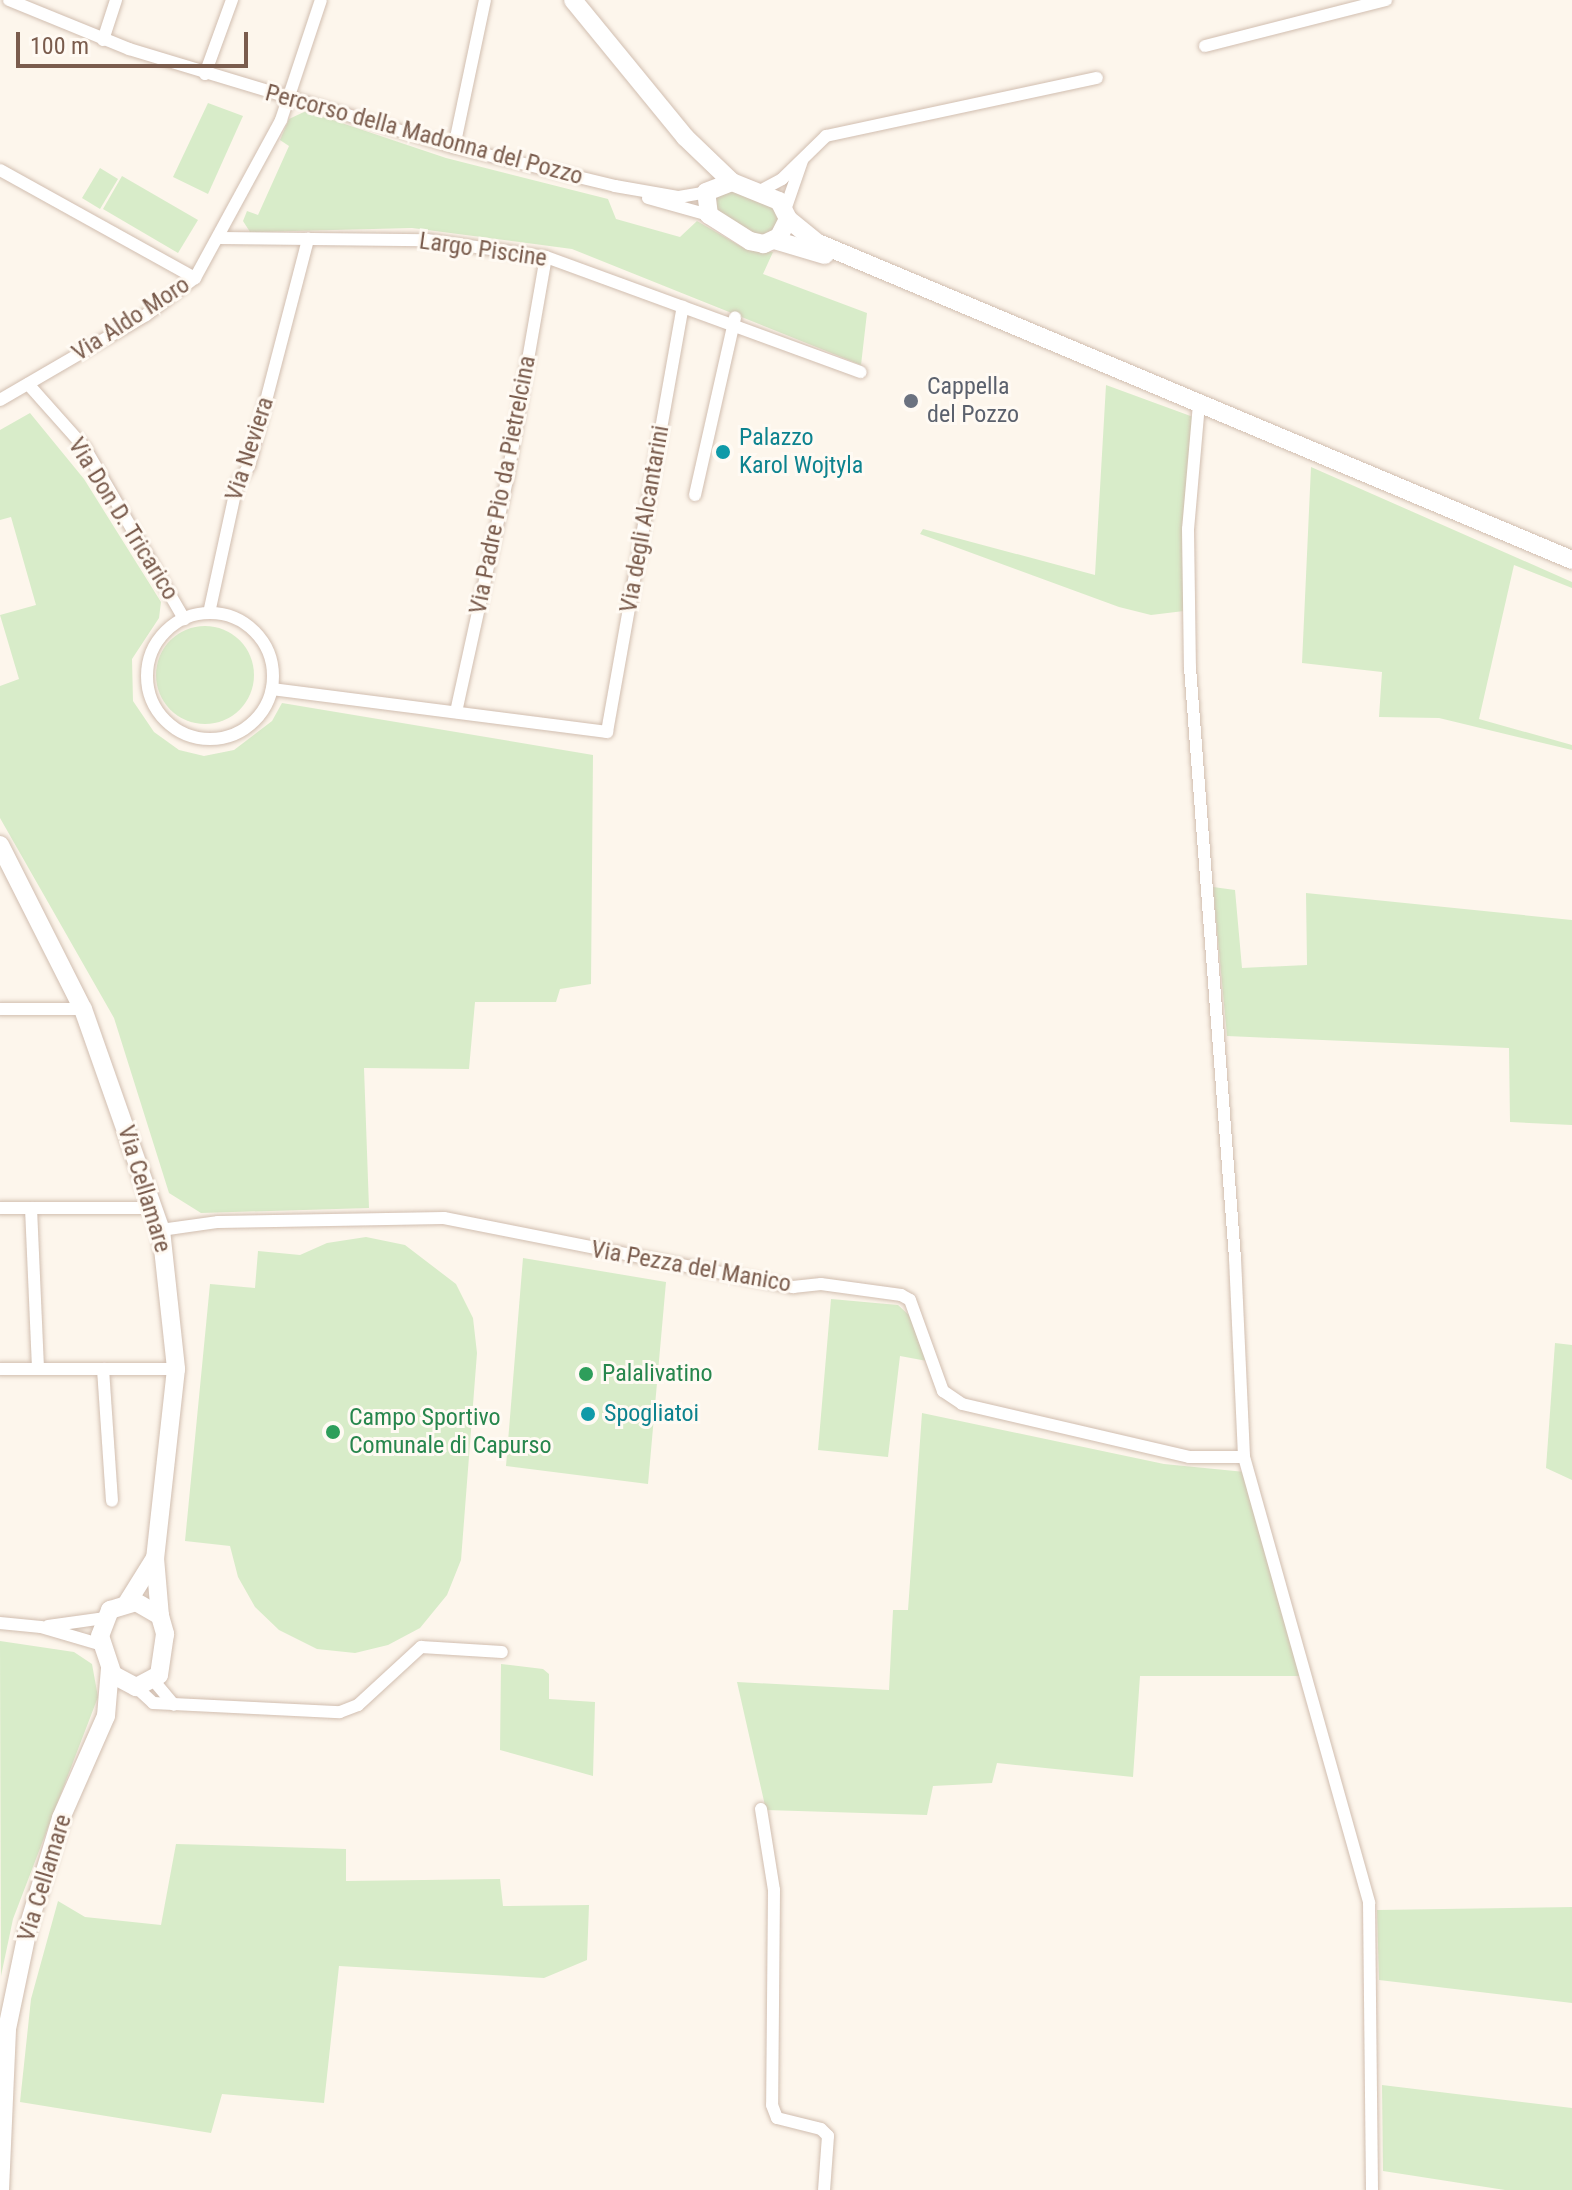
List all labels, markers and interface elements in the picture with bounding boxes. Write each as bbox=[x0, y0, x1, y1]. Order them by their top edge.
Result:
scale bar bbox=[20, 16, 252, 66]
text: 100 m bbox=[30, 32, 89, 60]
street label: Percorso della Madonna del Pozzo bbox=[262, 79, 586, 191]
street label: Largo Piscine bbox=[417, 227, 549, 273]
street label: Via Aldo Moro bbox=[67, 270, 195, 368]
street label: Via Padre Pio da Pietrelcina bbox=[464, 353, 542, 617]
place label: Cappella del Pozzo bbox=[927, 373, 1019, 429]
marker: Cappella del Pozzo bbox=[902, 392, 920, 410]
street label: Via Neviera bbox=[220, 394, 280, 504]
street label: Via degli Alcantarini bbox=[614, 423, 676, 615]
place label: Palazzo Karol Wojtyla bbox=[739, 424, 863, 480]
street label: Via Don D. Tricarico bbox=[61, 432, 185, 606]
marker: Palazzo Karol Wojtyla bbox=[714, 443, 732, 461]
street label: Via Cellamare bbox=[111, 1122, 177, 1256]
street label: Via Pezza del Manico bbox=[589, 1235, 793, 1299]
place label: Palalivatino bbox=[602, 1360, 713, 1388]
marker: Palalivatino bbox=[577, 1365, 595, 1383]
place label: Spogliatoi bbox=[604, 1400, 699, 1428]
place label: Campo Sportivo Comunale di Capurso bbox=[349, 1404, 551, 1460]
marker: Spogliatoi bbox=[579, 1405, 597, 1423]
marker: Campo Sportivo Comunale di Capurso bbox=[324, 1423, 342, 1441]
street label: Via Cellamare bbox=[12, 1811, 78, 1945]

